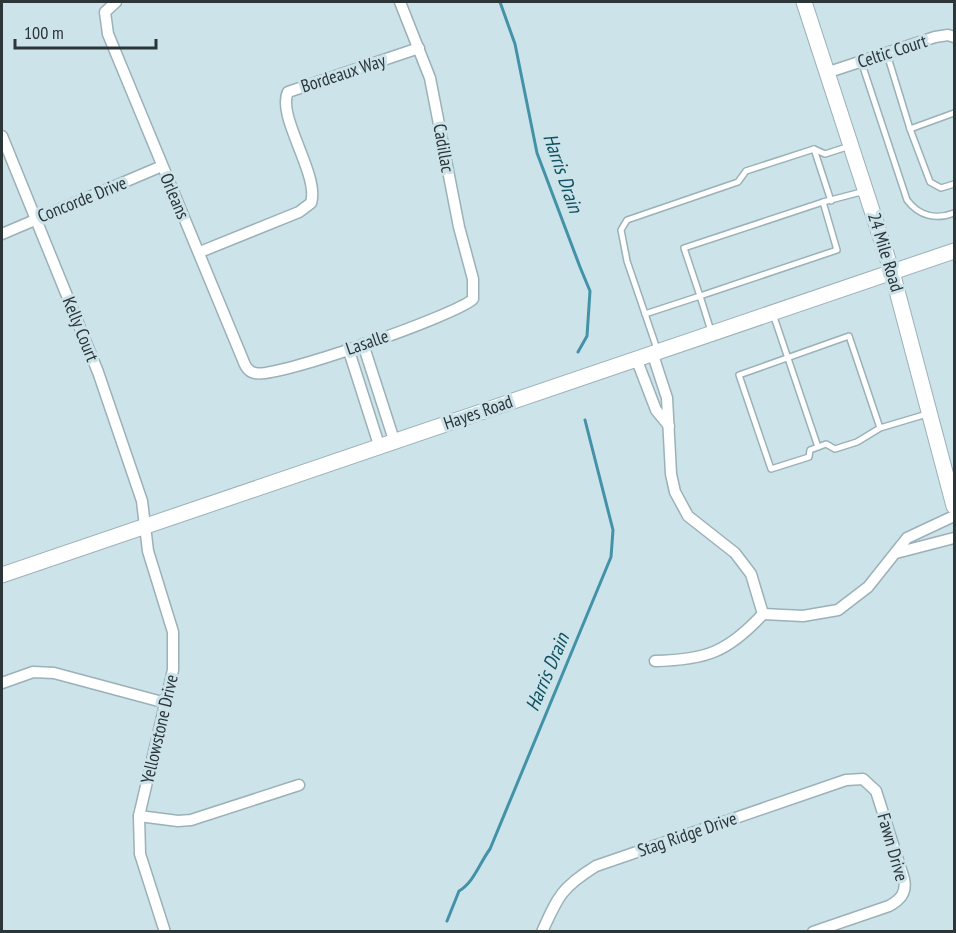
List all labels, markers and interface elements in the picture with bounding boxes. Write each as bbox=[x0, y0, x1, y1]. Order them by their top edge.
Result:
scale bar bbox=[15, 12, 156, 50]
text: 100 m bbox=[24, 21, 64, 44]
street label: Celtic Court bbox=[854, 29, 930, 73]
street label: Bordeaux Way bbox=[298, 48, 388, 97]
street label: Cadillac bbox=[428, 122, 460, 175]
water label: Harris Drain bbox=[537, 130, 589, 217]
street label: Orleans bbox=[155, 170, 195, 222]
street label: Concorde Drive bbox=[34, 171, 130, 227]
street label: 24 Mile Road bbox=[863, 210, 909, 294]
street label: Kelly Court bbox=[58, 293, 104, 365]
street label: Lasalle bbox=[343, 324, 391, 360]
street label: Hayes Road bbox=[440, 389, 516, 435]
water label: Harris Drain bbox=[519, 628, 575, 715]
street label: Yellowstone Drive bbox=[135, 672, 183, 786]
street label: Stag Ridge Drive bbox=[634, 806, 740, 862]
street label: Fawn Drive bbox=[872, 810, 914, 884]

